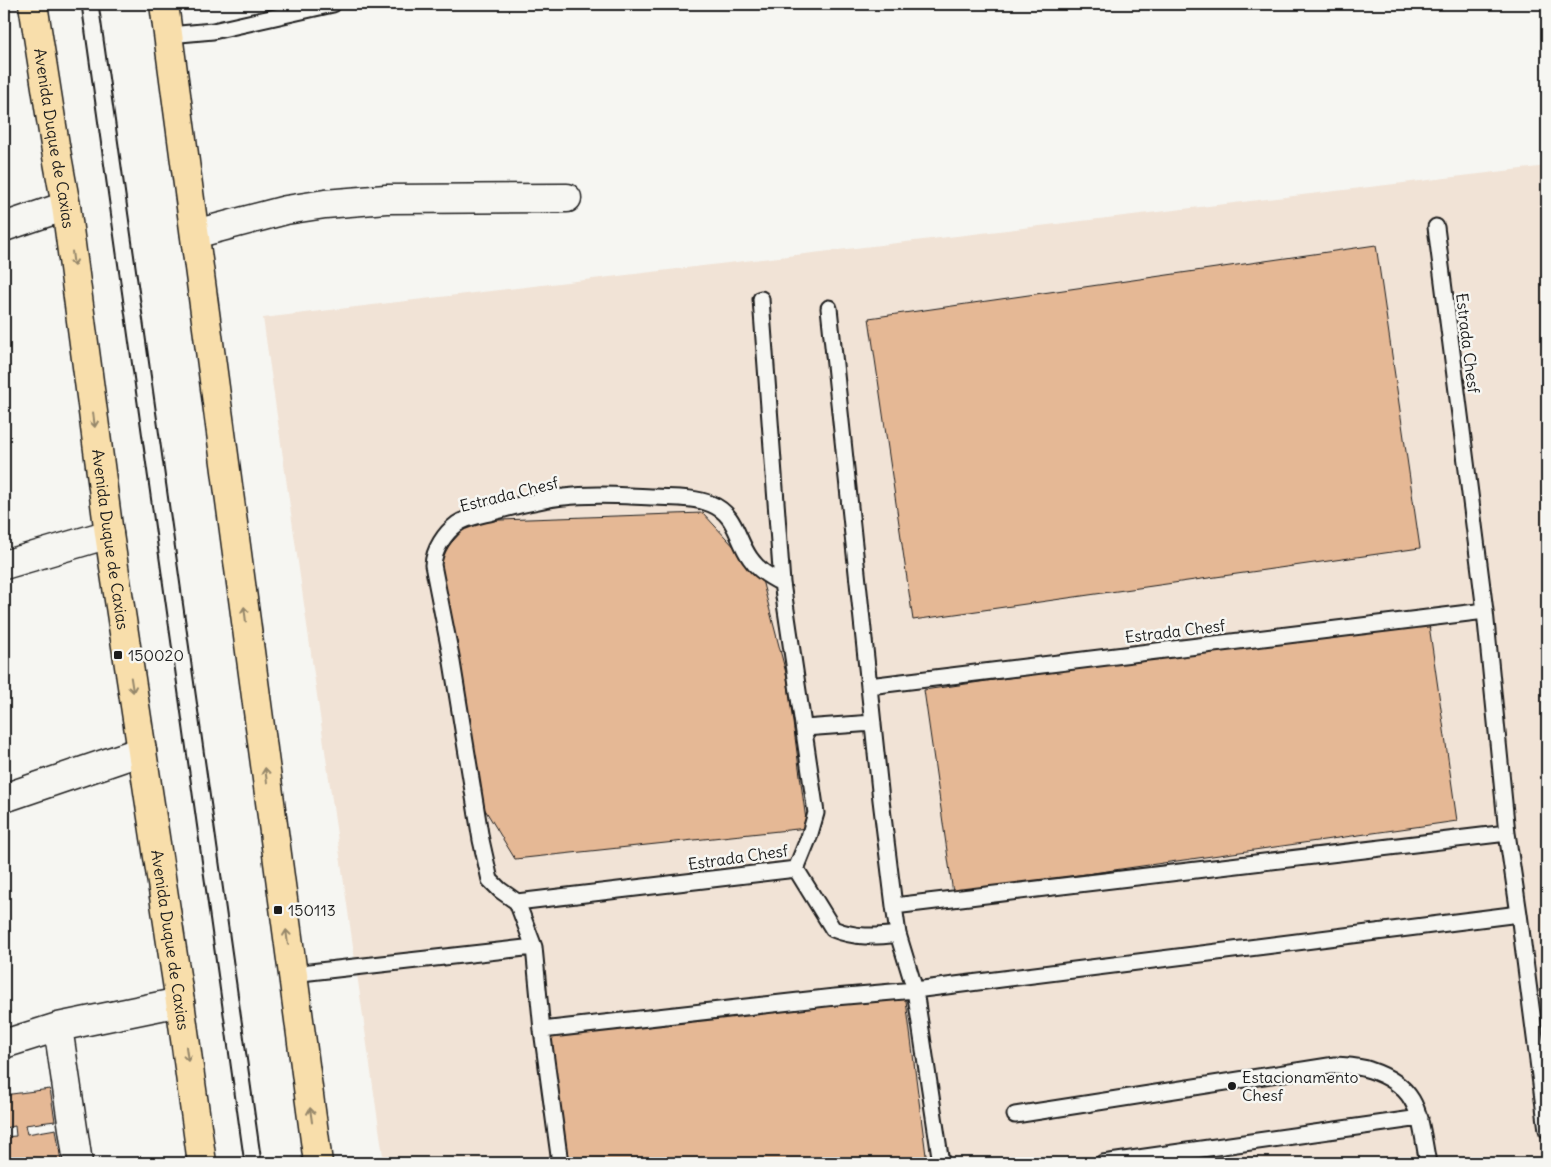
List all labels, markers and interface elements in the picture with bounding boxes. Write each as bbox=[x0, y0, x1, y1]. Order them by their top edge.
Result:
street label: Avenida Duque de Caxias bbox=[30, 47, 79, 230]
one-way arrow bbox=[68, 251, 78, 267]
street label: Estrada Chesf bbox=[1452, 292, 1484, 395]
one-way arrow bbox=[89, 412, 99, 428]
street label: Avenida Duque de Caxias bbox=[88, 448, 133, 631]
street label: Estrada Chesf bbox=[458, 472, 561, 516]
one-way arrow bbox=[240, 607, 250, 623]
street label: Estrada Chesf bbox=[1124, 615, 1227, 647]
place label: 150020 bbox=[128, 645, 184, 665]
marker: 150020 bbox=[112, 649, 124, 661]
one-way arrow bbox=[127, 677, 137, 693]
one-way arrow bbox=[261, 768, 271, 784]
street label: Estrada Chesf bbox=[687, 840, 790, 874]
street label: Avenida Duque de Caxias bbox=[147, 848, 194, 1031]
place label: 150113 bbox=[288, 900, 336, 920]
marker: 150113 bbox=[272, 904, 284, 916]
one-way arrow bbox=[282, 929, 292, 945]
one-way arrow bbox=[183, 1045, 193, 1061]
place label: Estacionamento Chesf bbox=[1242, 1067, 1358, 1105]
marker: Estacionamento Chesf bbox=[1226, 1080, 1238, 1092]
one-way arrow bbox=[306, 1107, 316, 1123]

